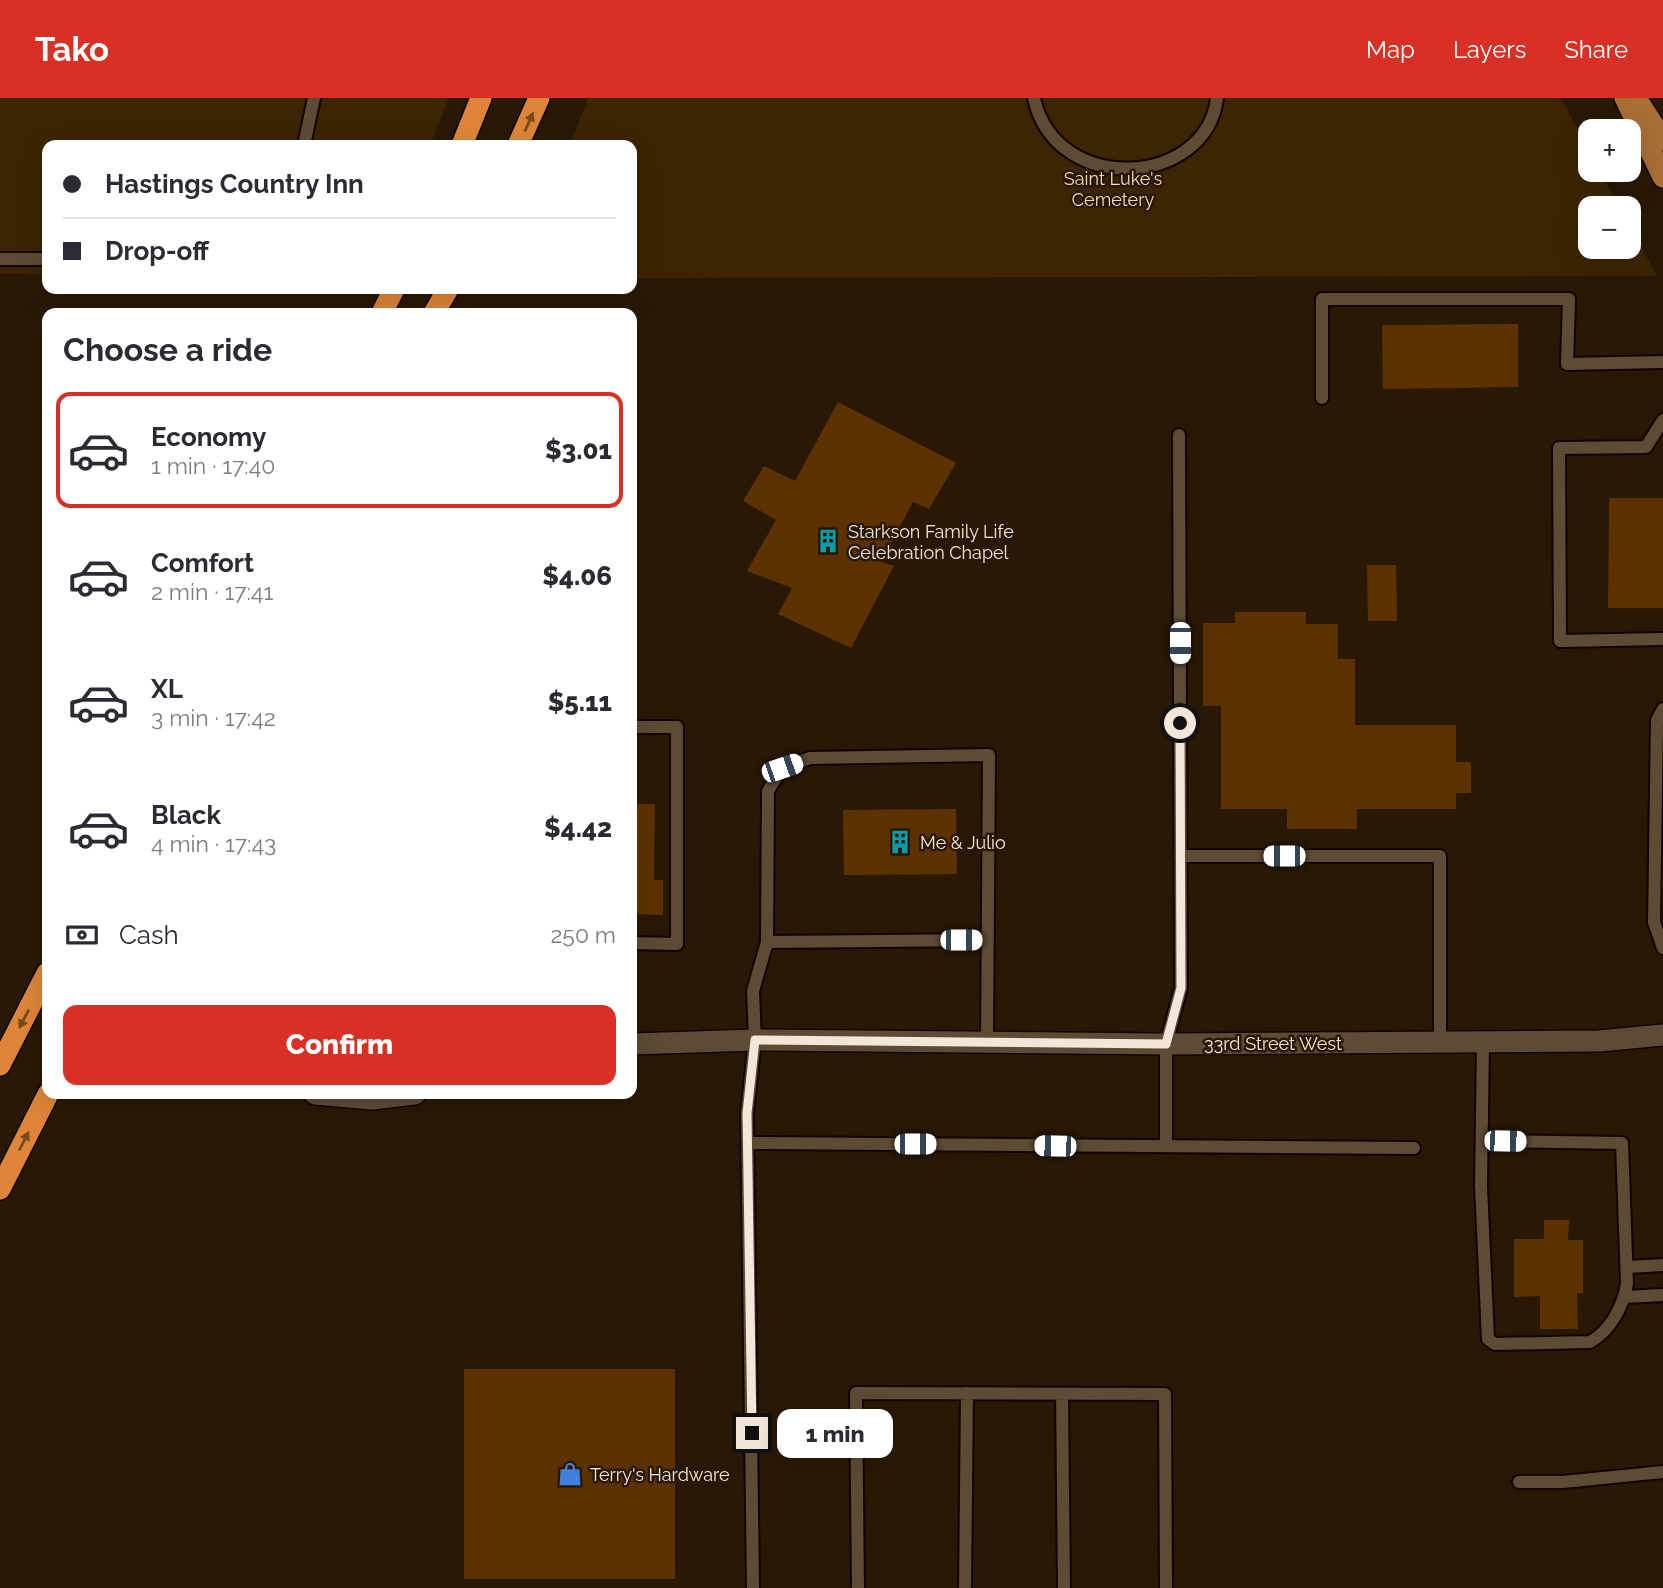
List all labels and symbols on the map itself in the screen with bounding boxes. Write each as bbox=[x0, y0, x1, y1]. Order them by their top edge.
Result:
one-way arrow bbox=[524, 111, 535, 132]
park label: Saint Luke's Cemetery bbox=[1064, 168, 1162, 210]
place label: Starkson Family Life Celebration Chapel bbox=[848, 521, 1014, 563]
building icon: Starkson Family Life Celebration Chapel bbox=[814, 527, 842, 555]
car bbox=[1170, 622, 1191, 664]
route start bbox=[1164, 707, 1196, 739]
car bbox=[759, 751, 806, 785]
building icon: Me & Julio bbox=[886, 828, 914, 856]
place label: Me & Julio bbox=[920, 832, 1006, 853]
car bbox=[1264, 846, 1306, 867]
car bbox=[941, 930, 983, 951]
one-way arrow bbox=[18, 1009, 29, 1029]
street label: 33rd Street West bbox=[1204, 1033, 1342, 1054]
car bbox=[1484, 1130, 1527, 1152]
one-way arrow bbox=[19, 1131, 30, 1151]
car bbox=[895, 1134, 937, 1155]
car bbox=[1034, 1135, 1077, 1157]
callout: 1 min bbox=[776, 1408, 892, 1458]
route end bbox=[736, 1417, 768, 1449]
shop icon: Terry's Hardware bbox=[556, 1460, 584, 1488]
place label: Terry's Hardware bbox=[590, 1464, 730, 1485]

